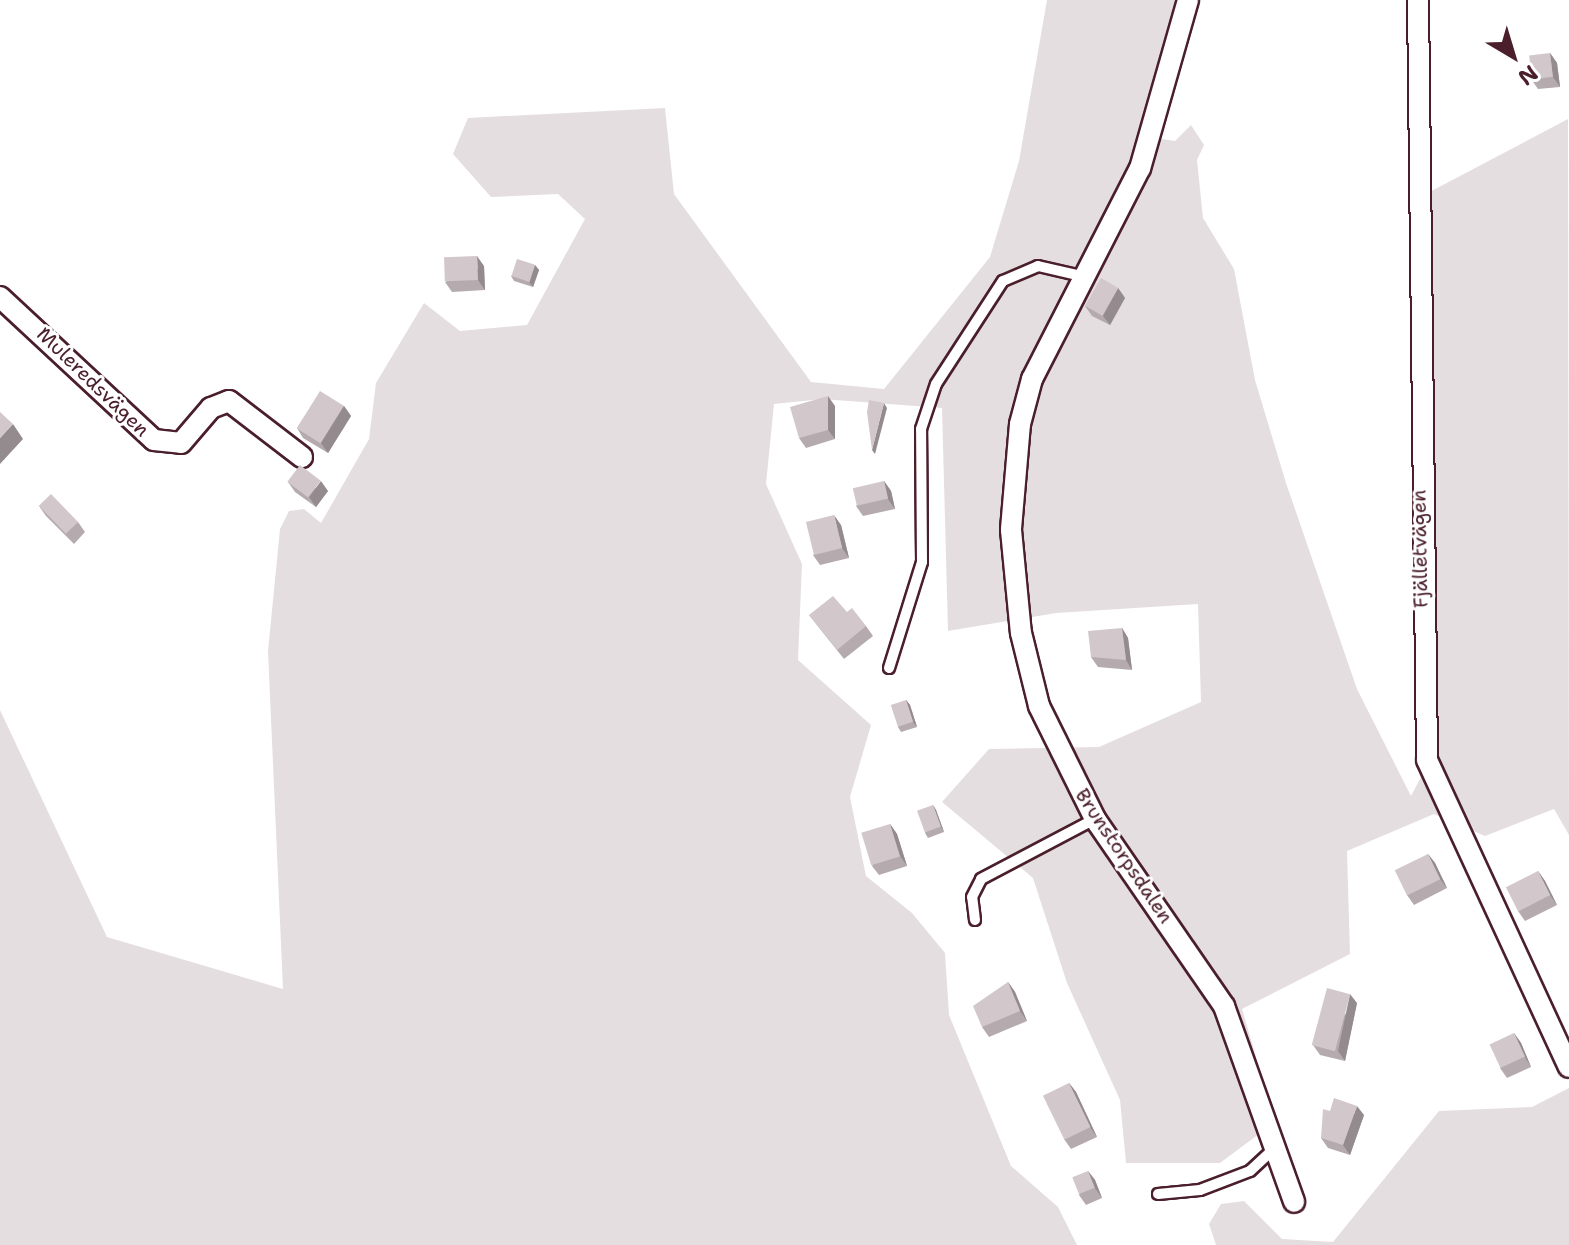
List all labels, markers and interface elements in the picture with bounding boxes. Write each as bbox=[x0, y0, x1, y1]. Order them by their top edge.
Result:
north arrow bbox=[1473, 16, 1553, 96]
text: N bbox=[1512, 59, 1544, 92]
street label: Muleredsvägen bbox=[32, 322, 154, 442]
street label: Fjälletvägen bbox=[1407, 490, 1433, 608]
street label: Brunstorpsdalen bbox=[1070, 784, 1178, 928]

